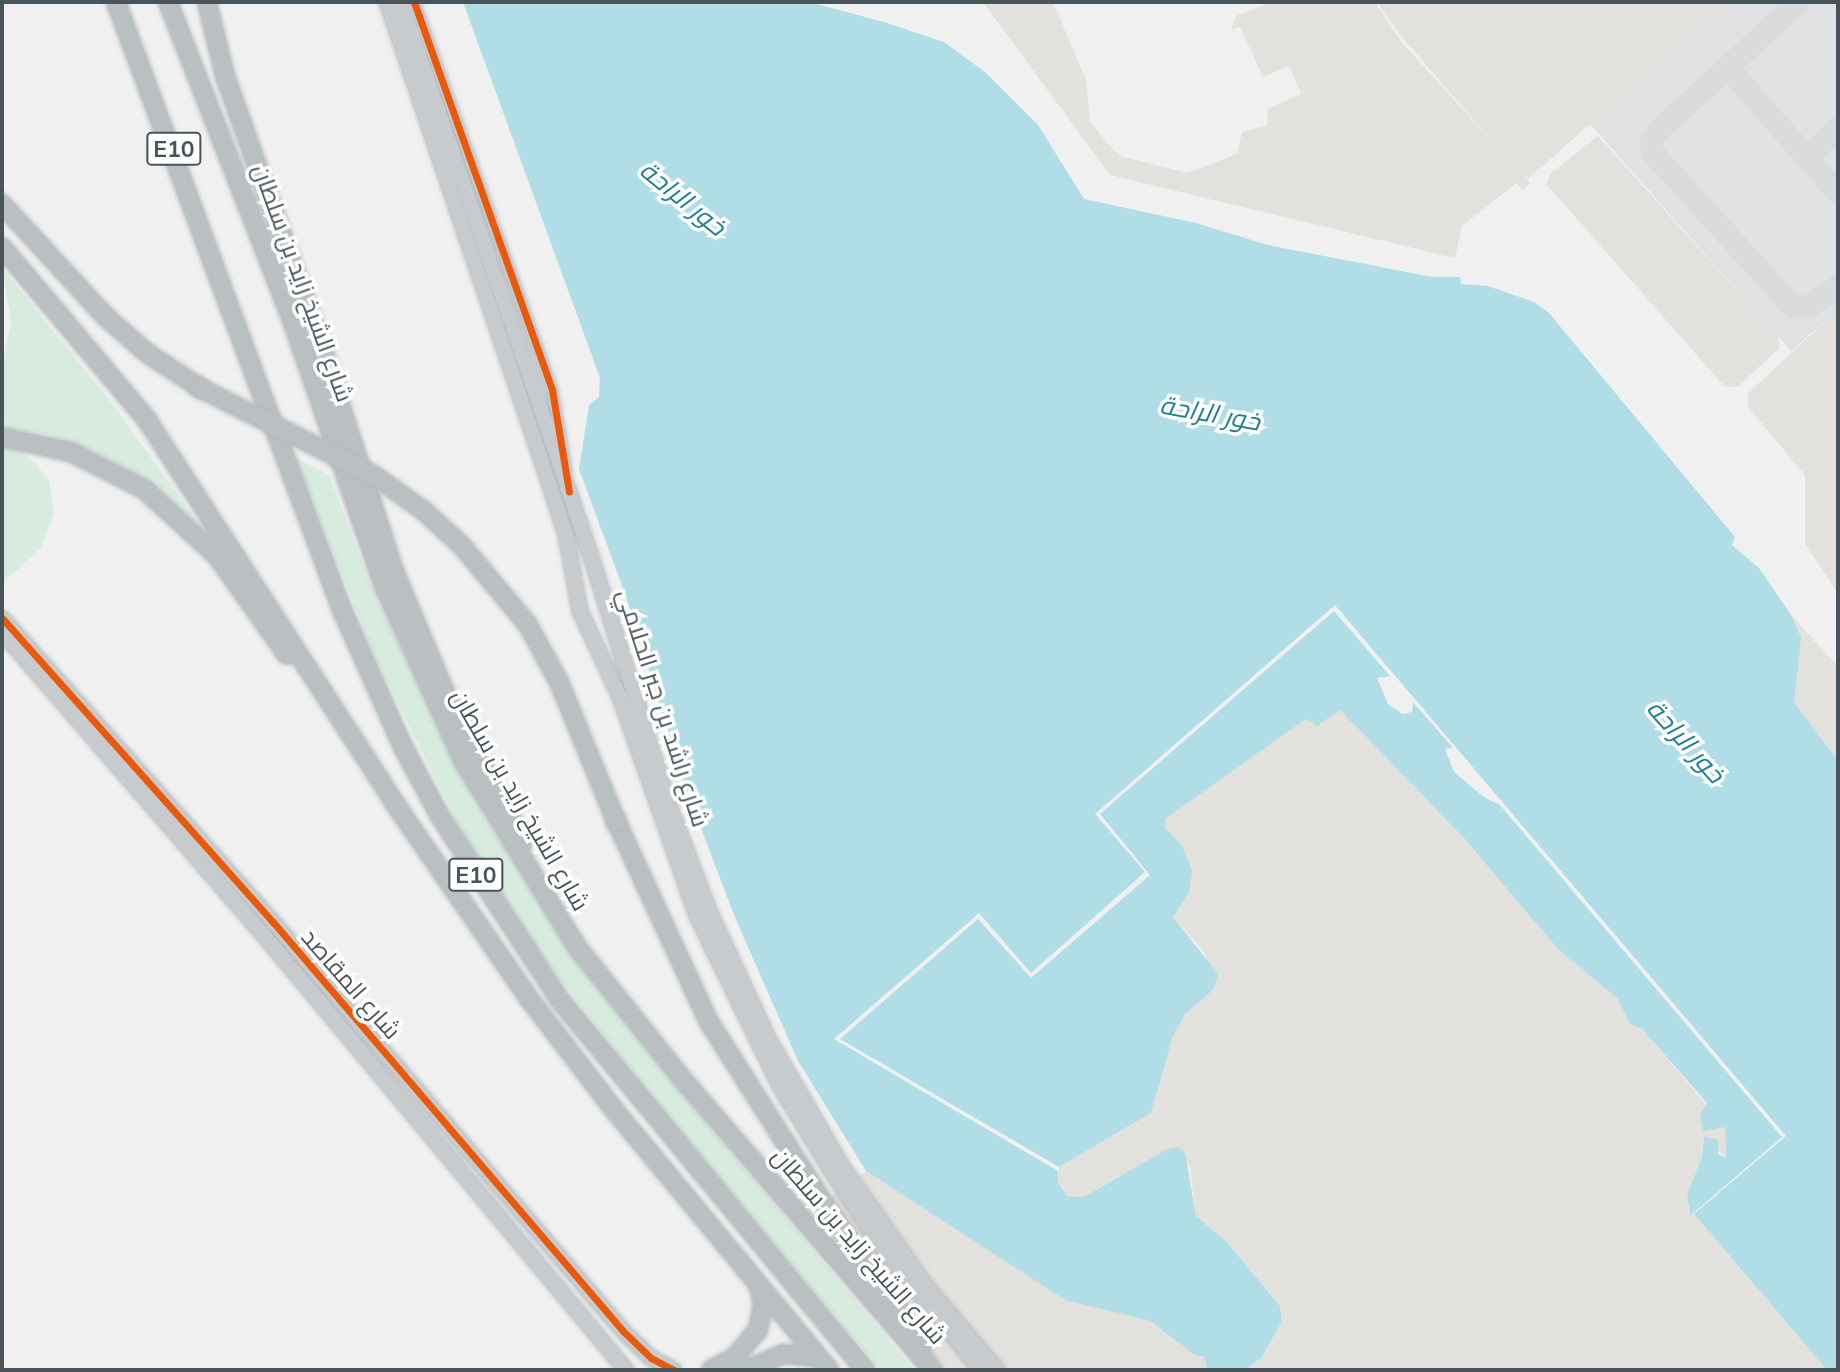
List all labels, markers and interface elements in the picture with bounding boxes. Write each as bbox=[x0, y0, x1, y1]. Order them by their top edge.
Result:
road number: E10 bbox=[146, 130, 202, 168]
water label: خور الراحة bbox=[634, 154, 732, 242]
street label: شارع الشيخ زايد بن سلطان bbox=[247, 160, 359, 406]
water label: خور الراحة bbox=[1157, 389, 1263, 437]
street label: شارع راشد بن جبر الحلامي bbox=[611, 586, 715, 830]
street label: شارع الشيخ زايد بن سلطان bbox=[445, 684, 595, 916]
water label: خور الراحة bbox=[1640, 693, 1732, 789]
road number: E10 bbox=[448, 856, 504, 894]
street label: شارع المقاصد bbox=[295, 923, 407, 1045]
street label: شارع الشيخ زايد بن سلطان bbox=[766, 1142, 952, 1350]

